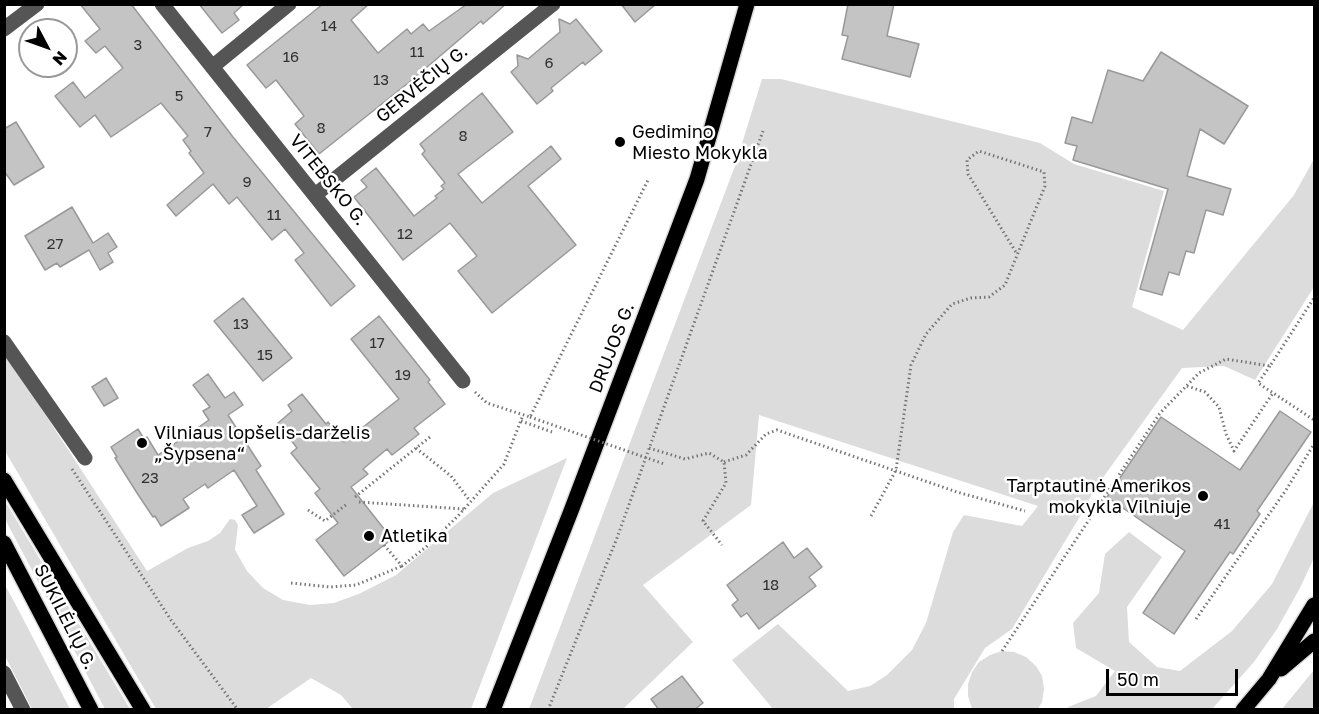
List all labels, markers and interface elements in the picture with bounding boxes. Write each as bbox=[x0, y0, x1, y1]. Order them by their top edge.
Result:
house number: 14 bbox=[321, 17, 337, 35]
north arrow bbox=[18, 18, 78, 78]
house number: 3 bbox=[134, 36, 142, 54]
street label: GERVĖČIŲ G. bbox=[372, 40, 472, 128]
house number: 11 bbox=[410, 43, 424, 61]
text: N bbox=[49, 47, 72, 70]
house number: 16 bbox=[283, 48, 299, 66]
house number: 6 bbox=[544, 54, 554, 72]
house number: 13 bbox=[373, 71, 389, 89]
house number: 5 bbox=[175, 87, 183, 105]
house number: 8 bbox=[316, 119, 326, 137]
place label: Gedimino Miesto Mokykla bbox=[632, 121, 768, 164]
house number: 7 bbox=[204, 123, 212, 141]
house number: 8 bbox=[458, 127, 468, 145]
street label: VITEBSKO G. bbox=[285, 130, 371, 230]
marker: Gedimino Miesto Mokykla bbox=[613, 135, 627, 149]
house number: 9 bbox=[242, 173, 252, 191]
house number: 11 bbox=[267, 206, 281, 224]
house number: 12 bbox=[397, 225, 413, 243]
house number: 27 bbox=[47, 235, 63, 253]
street label: DRUJOS G. bbox=[585, 300, 639, 396]
house number: 13 bbox=[233, 315, 249, 333]
house number: 17 bbox=[369, 334, 385, 352]
house number: 15 bbox=[257, 346, 273, 364]
house number: 19 bbox=[395, 366, 411, 384]
place label: Vilniaus lopšelis-darželis „Šypsena“ bbox=[154, 422, 370, 464]
marker: Vilniaus lopšelis-darželis „Šypsena“ bbox=[135, 436, 149, 450]
house number: 23 bbox=[141, 469, 159, 487]
place label: Tarptautinė Amerikos mokykla Vilniuje bbox=[1006, 475, 1191, 518]
marker: Tarptautinė Amerikos mokykla Vilniuje bbox=[1196, 489, 1210, 503]
house number: 41 bbox=[1214, 515, 1230, 533]
place label: Atletika bbox=[381, 525, 448, 547]
marker: Atletika bbox=[362, 529, 376, 543]
street label: SUKILĖLIŲ G. bbox=[29, 561, 101, 673]
house number: 18 bbox=[763, 576, 779, 594]
scale bar bbox=[1109, 657, 1241, 695]
text: 50 m bbox=[1117, 668, 1159, 690]

